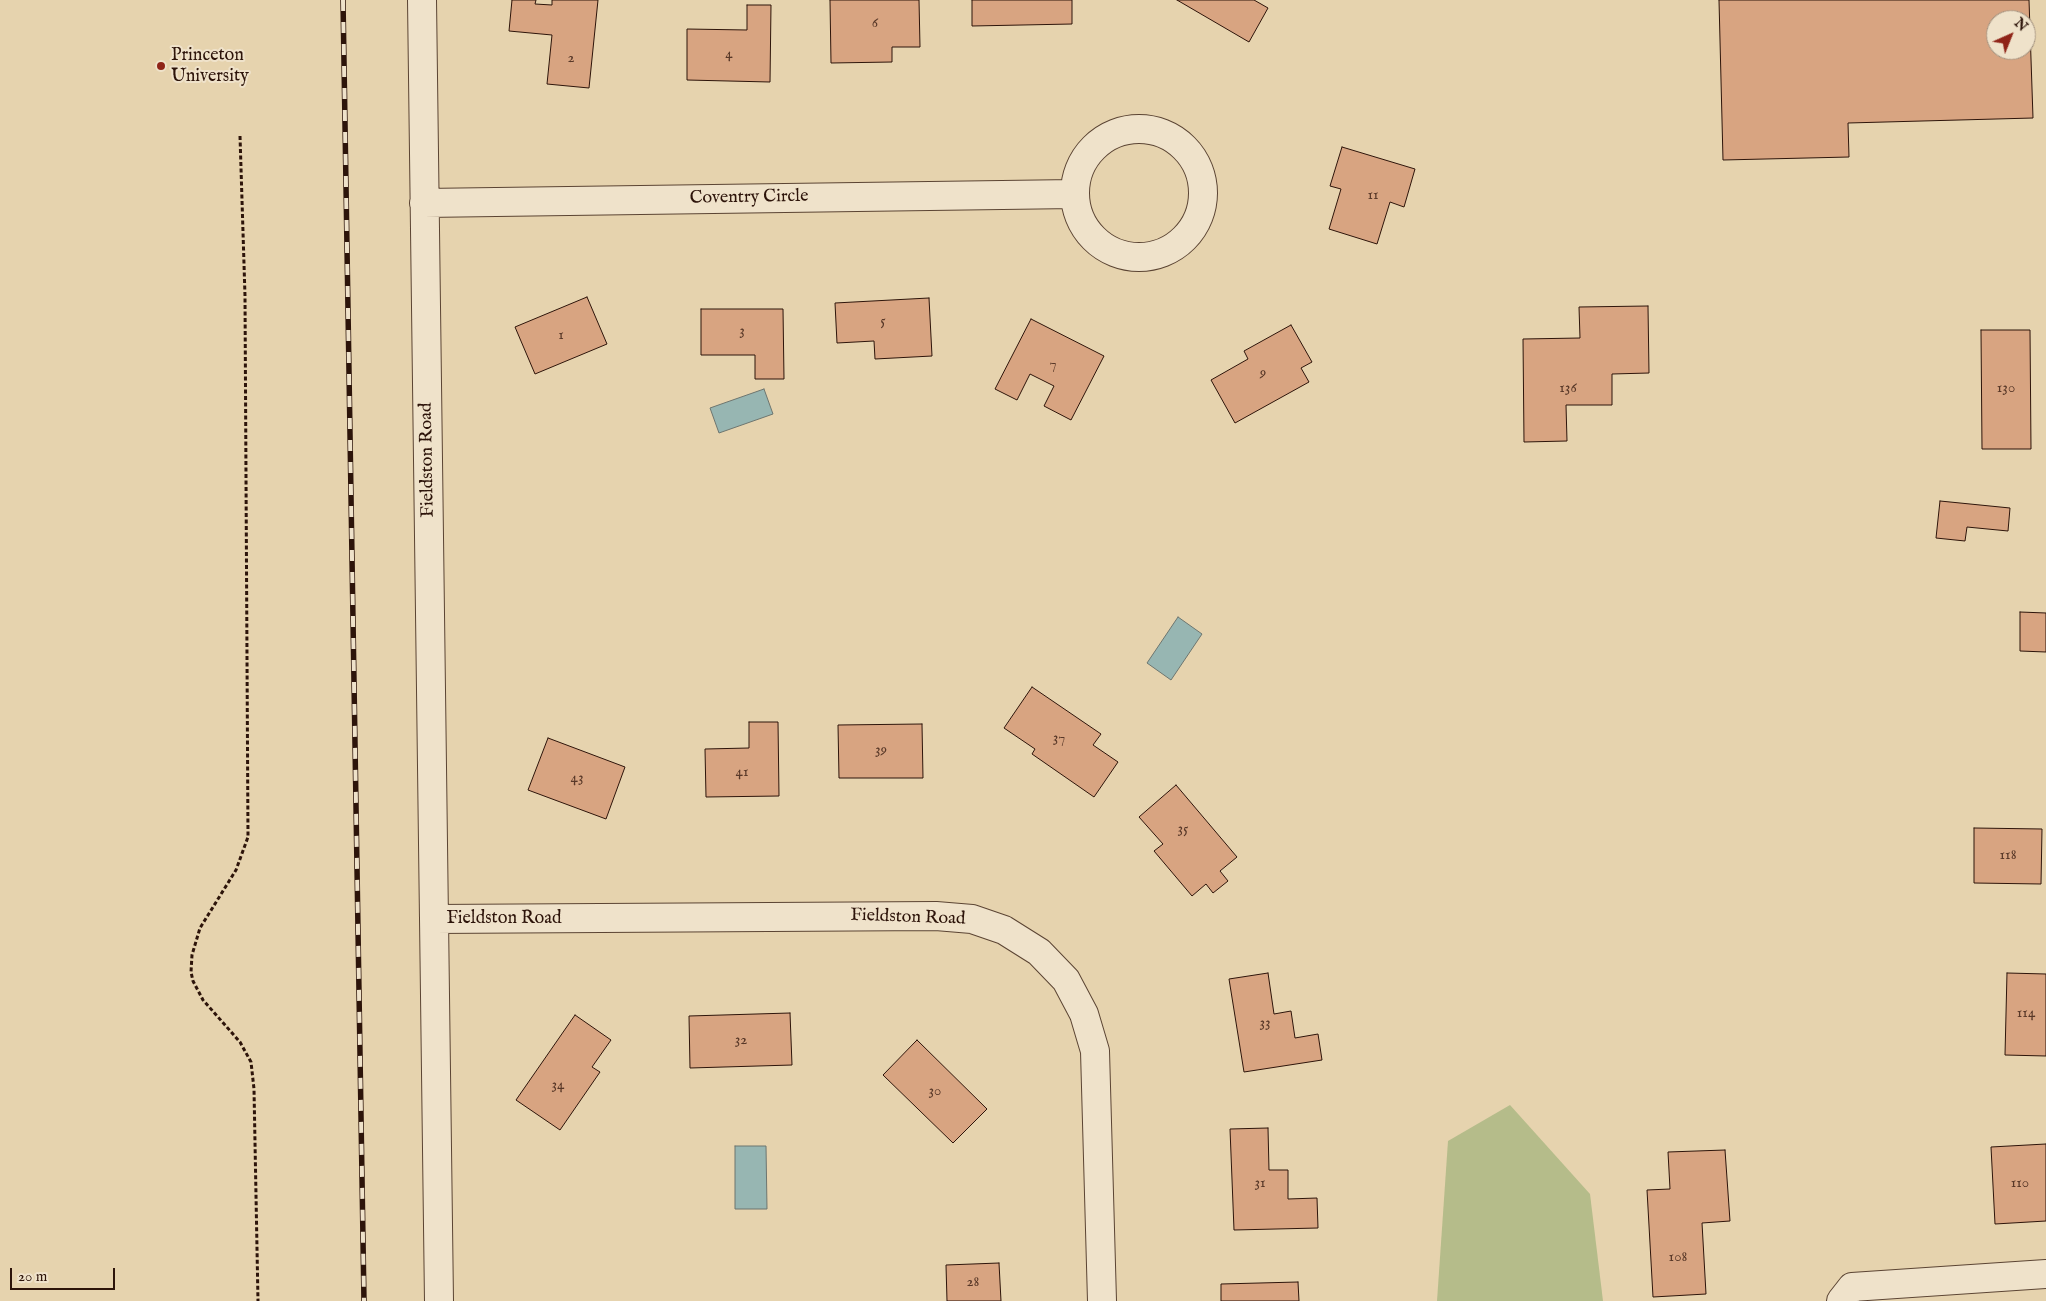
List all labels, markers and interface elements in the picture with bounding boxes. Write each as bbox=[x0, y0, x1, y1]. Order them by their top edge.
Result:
north arrow bbox=[1986, 10, 2036, 60]
text: N bbox=[2010, 14, 2031, 36]
house number: 6 bbox=[872, 15, 878, 33]
place label: Princeton University bbox=[171, 45, 249, 88]
house number: 4 bbox=[725, 46, 733, 64]
house number: 2 bbox=[567, 50, 575, 68]
marker: Princeton University bbox=[155, 60, 167, 72]
street label: Coventry Circle bbox=[689, 186, 809, 210]
house number: 11 bbox=[1367, 187, 1379, 205]
house number: 5 bbox=[880, 313, 886, 331]
house number: 3 bbox=[739, 323, 745, 341]
house number: 1 bbox=[558, 327, 564, 345]
house number: 7 bbox=[1049, 356, 1057, 374]
house number: 9 bbox=[1260, 365, 1266, 383]
house number: 136 bbox=[1559, 380, 1577, 398]
house number: 130 bbox=[1997, 380, 2015, 398]
street label: Fieldston Road bbox=[416, 402, 440, 518]
house number: 37 bbox=[1053, 730, 1065, 748]
house number: 39 bbox=[875, 742, 887, 760]
house number: 41 bbox=[736, 764, 748, 782]
house number: 43 bbox=[571, 770, 583, 788]
house number: 35 bbox=[1177, 821, 1189, 839]
house number: 118 bbox=[1999, 847, 2017, 865]
street label: Fieldston Road bbox=[850, 905, 966, 931]
street label: Fieldston Road bbox=[446, 908, 562, 930]
house number: 114 bbox=[2017, 1005, 2035, 1023]
house number: 33 bbox=[1259, 1015, 1271, 1033]
house number: 32 bbox=[735, 1032, 747, 1050]
house number: 34 bbox=[552, 1077, 564, 1095]
house number: 30 bbox=[929, 1083, 941, 1101]
house number: 31 bbox=[1254, 1175, 1266, 1193]
house number: 110 bbox=[2011, 1175, 2029, 1193]
house number: 108 bbox=[1669, 1249, 1687, 1267]
scale bar bbox=[12, 1258, 118, 1290]
text: 20 m bbox=[18, 1267, 47, 1286]
house number: 28 bbox=[967, 1274, 979, 1292]

